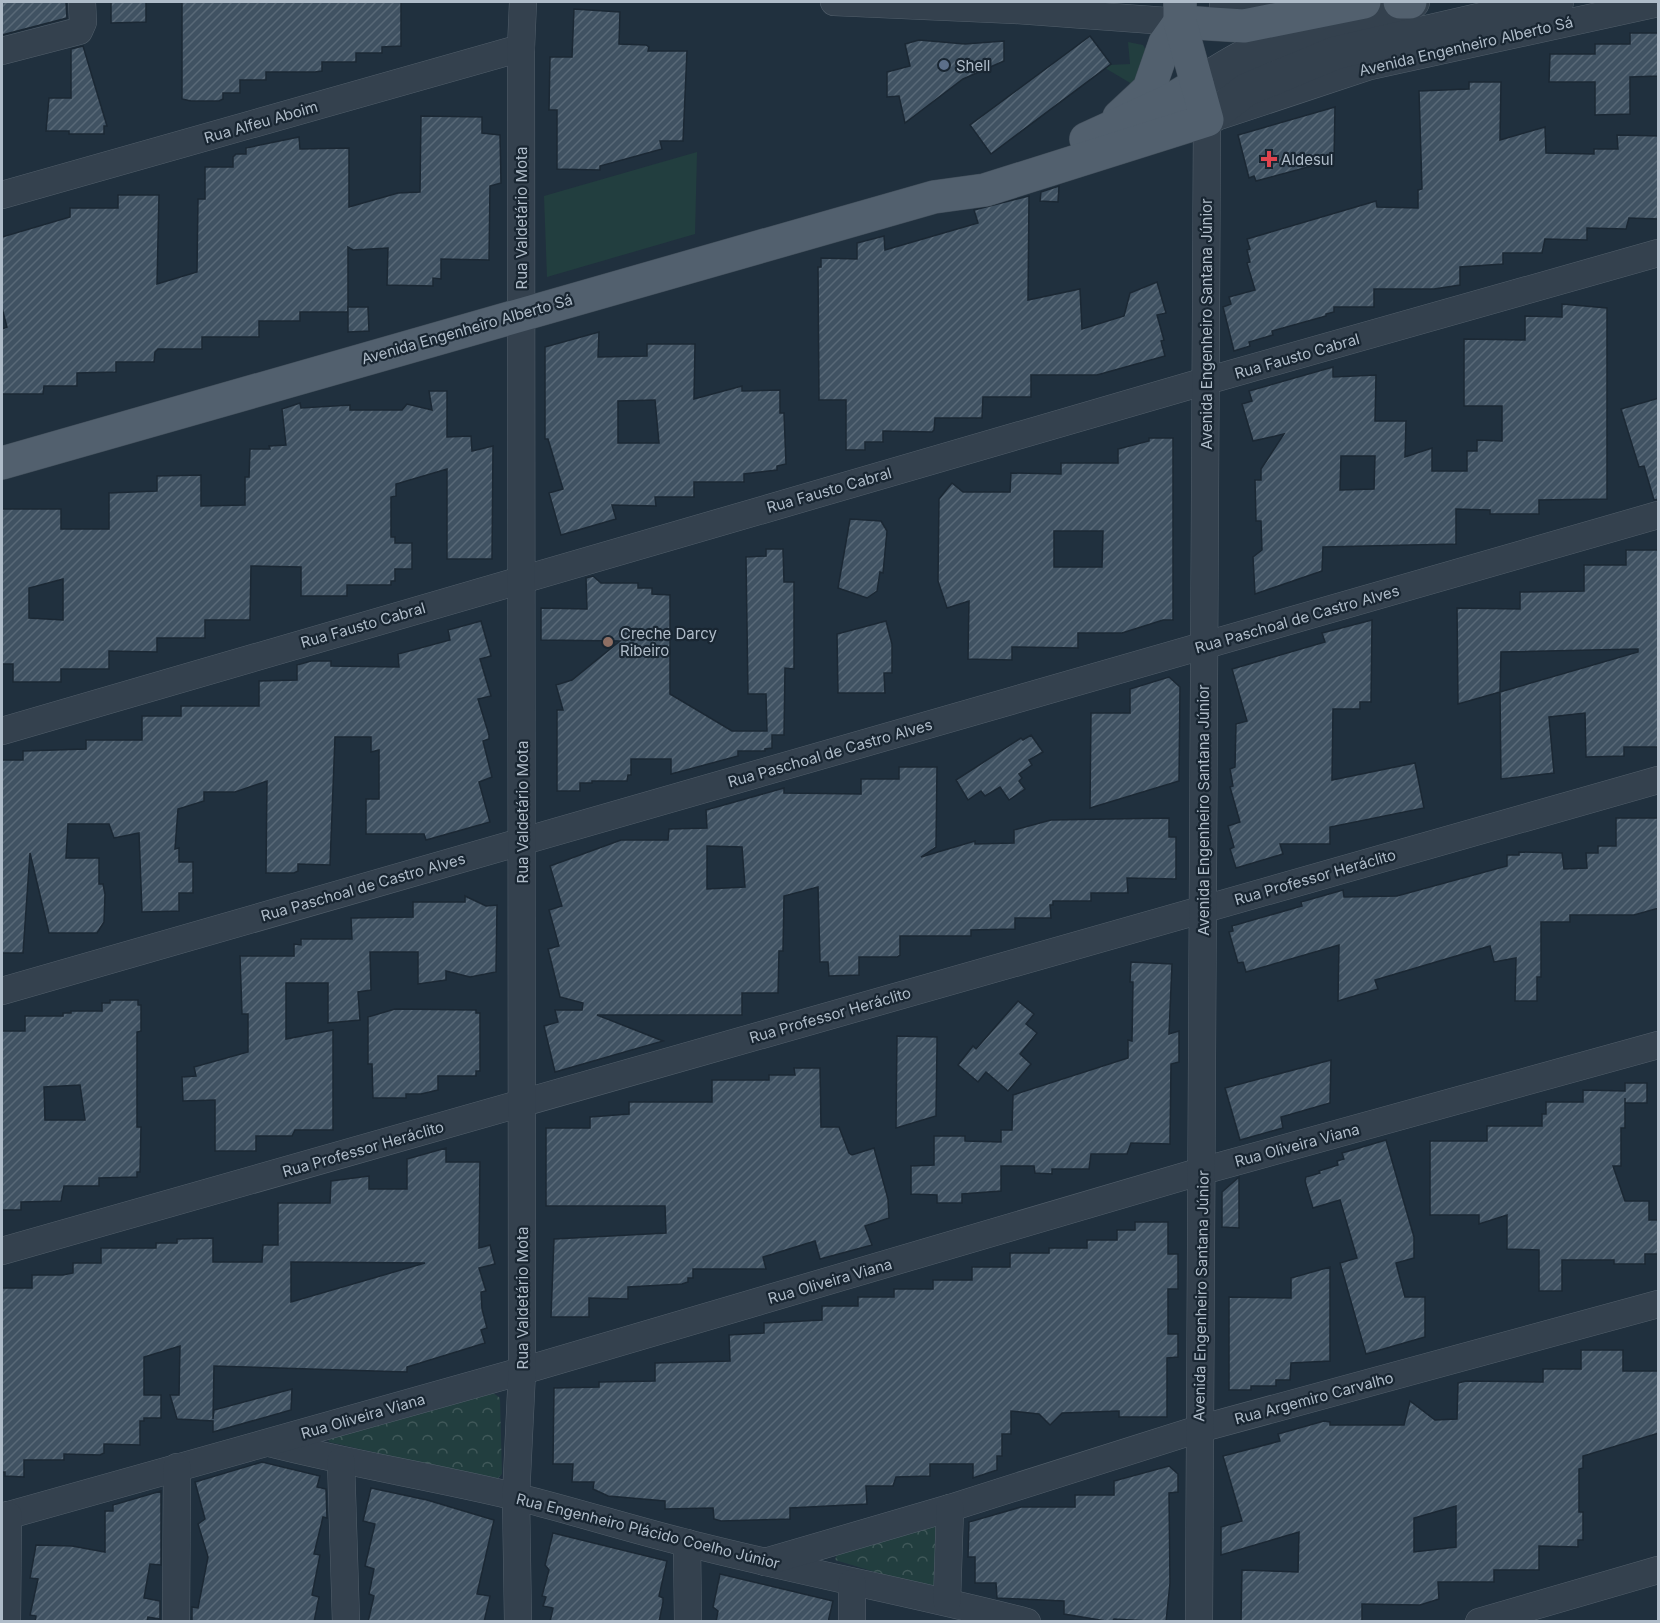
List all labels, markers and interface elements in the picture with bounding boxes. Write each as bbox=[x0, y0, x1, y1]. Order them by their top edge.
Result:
street label: Avenida Engenheiro Alberto Sá bbox=[1357, 12, 1575, 80]
place label: Shell bbox=[956, 56, 991, 75]
marker: Shell bbox=[937, 58, 951, 72]
street label: Rua Alfeu Aboim bbox=[202, 97, 320, 147]
street label: Rua Valdetário Mota bbox=[512, 147, 531, 289]
place label: Aldesul bbox=[1281, 150, 1333, 169]
marker: Aldesul bbox=[1262, 152, 1276, 166]
street label: Avenida Engenheiro Santana Júnior bbox=[1197, 198, 1216, 450]
street label: Avenida Engenheiro Alberto Sá bbox=[359, 290, 575, 368]
street label: Rua Fausto Cabral bbox=[1232, 329, 1362, 383]
street label: Rua Fausto Cabral bbox=[764, 463, 894, 517]
street label: Rua Paschoal de Castro Alves bbox=[1193, 581, 1401, 657]
street label: Rua Fausto Cabral bbox=[298, 598, 428, 652]
place label: Creche Darcy Ribeiro bbox=[620, 624, 717, 660]
marker: Creche Darcy Ribeiro bbox=[601, 635, 615, 649]
street label: Avenida Engenheiro Santana Júnior bbox=[1194, 684, 1213, 936]
street label: Rua Paschoal de Castro Alves bbox=[726, 715, 934, 791]
street label: Rua Valdetário Mota bbox=[513, 741, 532, 883]
street label: Rua Professor Heráclito bbox=[1232, 845, 1398, 909]
street label: Rua Paschoal de Castro Alves bbox=[259, 849, 467, 925]
street label: Rua Professor Heráclito bbox=[747, 983, 913, 1047]
street label: Rua Professor Heráclito bbox=[280, 1117, 446, 1181]
street label: Rua Oliveira Viana bbox=[1233, 1119, 1361, 1171]
street label: Avenida Engenheiro Santana Júnior bbox=[1189, 1170, 1213, 1422]
street label: Rua Valdetário Mota bbox=[513, 1227, 532, 1369]
street label: Rua Oliveira Viana bbox=[766, 1254, 894, 1308]
street label: Rua Argemiro Carvalho bbox=[1232, 1368, 1396, 1428]
street label: Rua Oliveira Viana bbox=[299, 1389, 427, 1443]
street label: Rua Engenheiro Plácido Coelho Júnior bbox=[514, 1489, 782, 1573]

